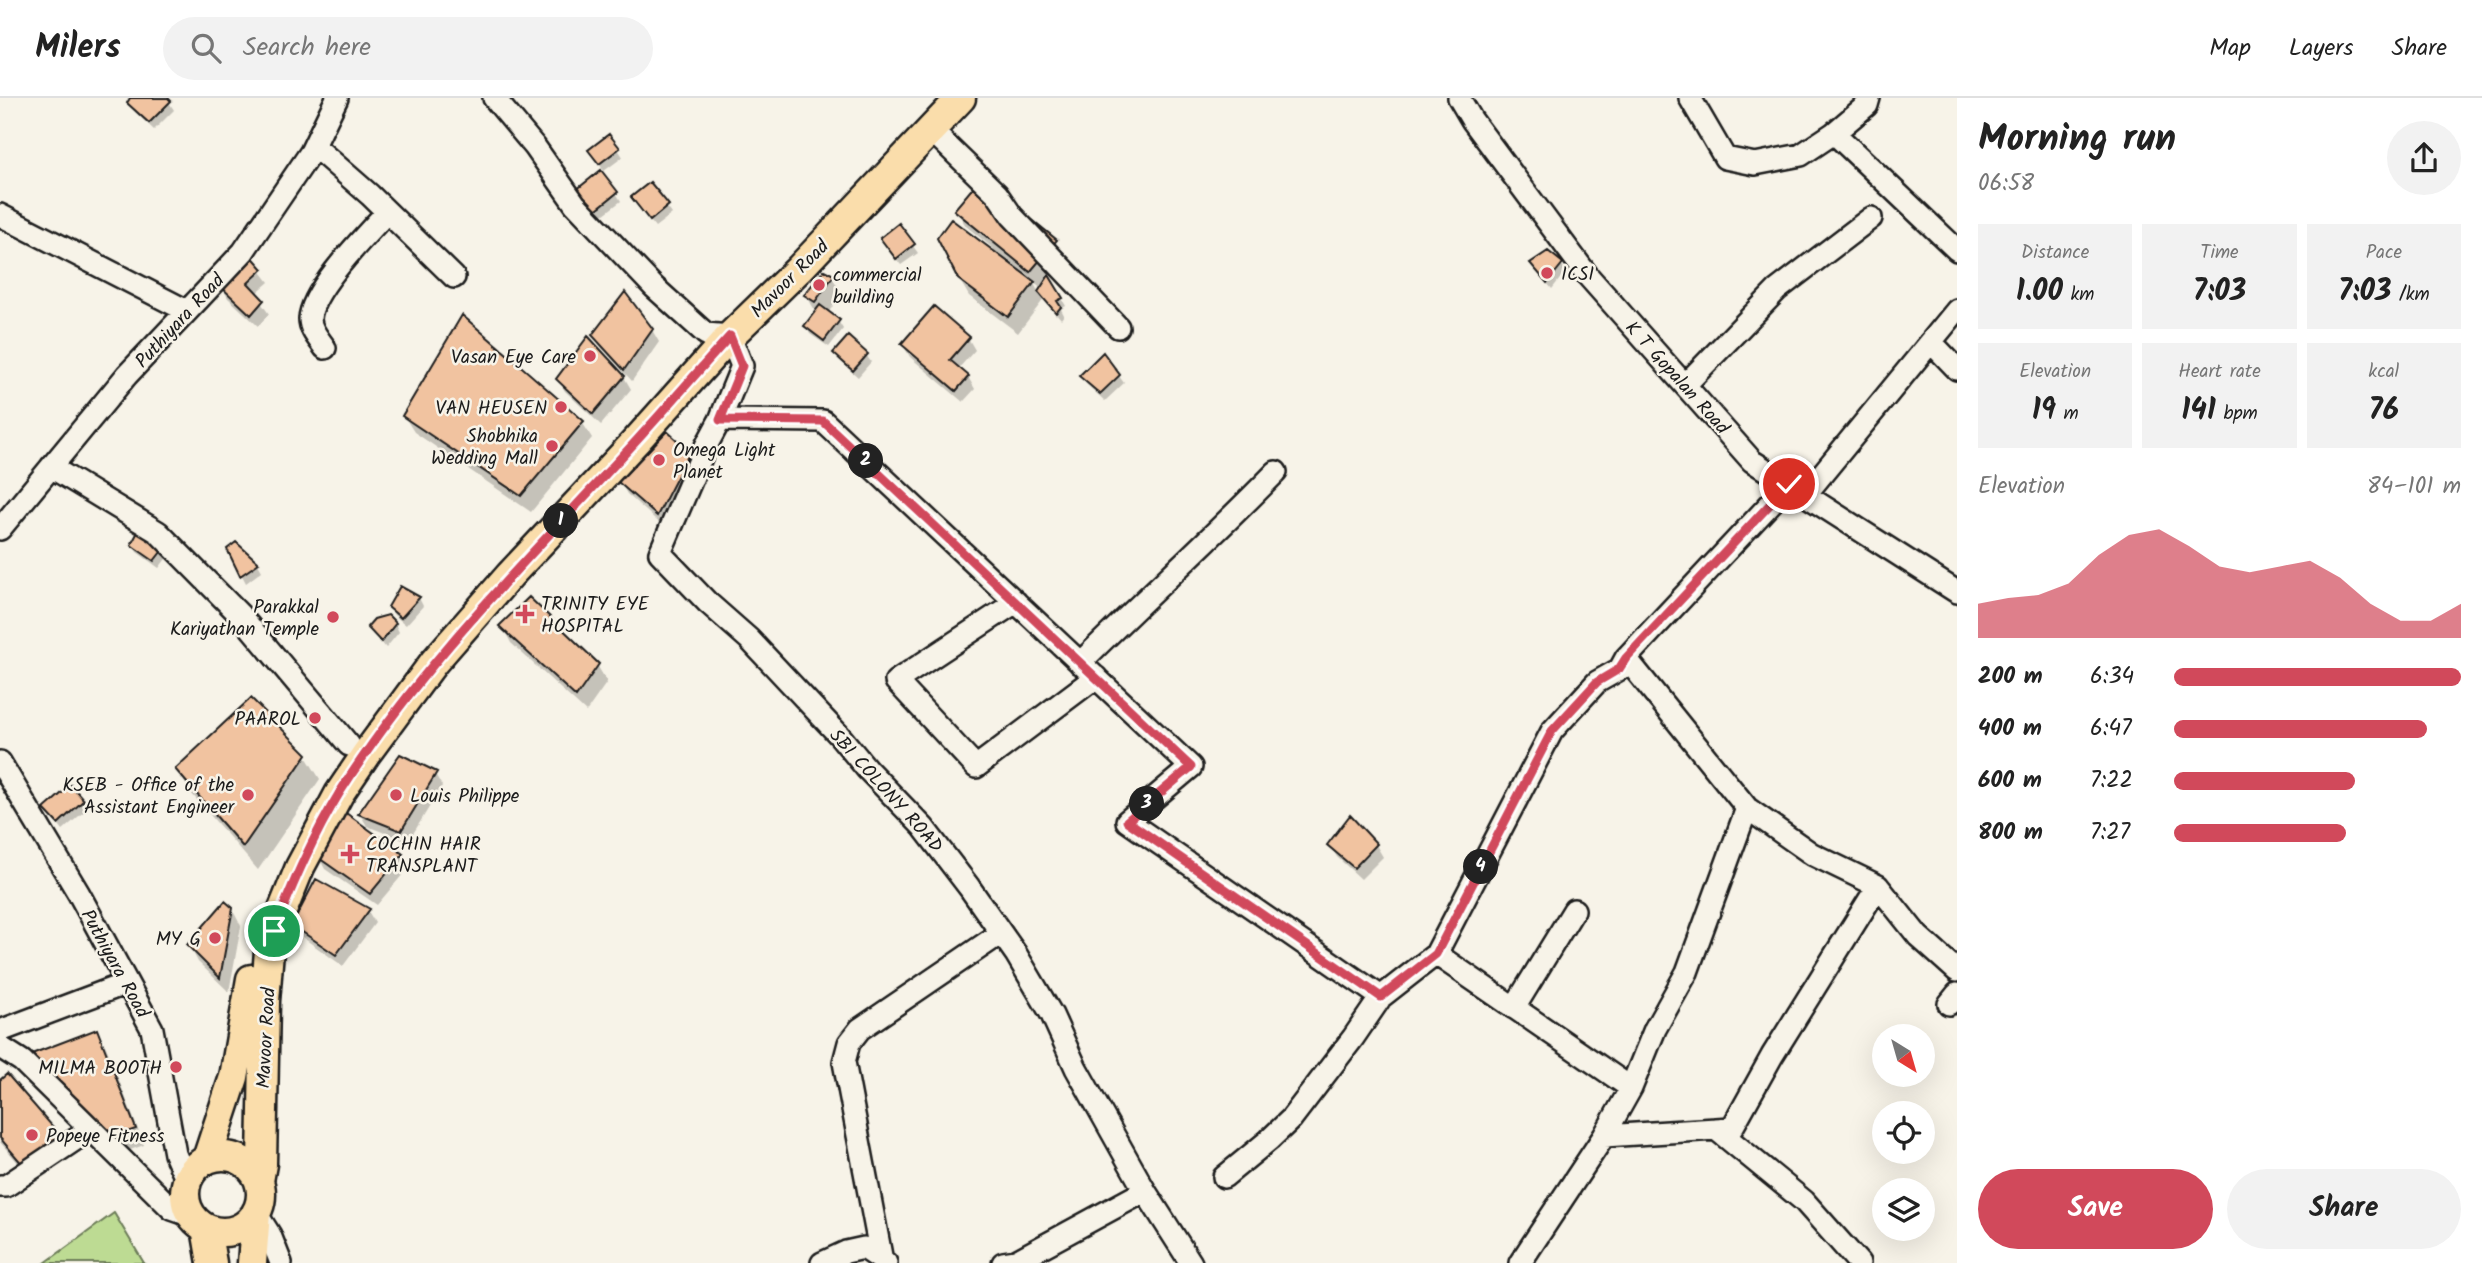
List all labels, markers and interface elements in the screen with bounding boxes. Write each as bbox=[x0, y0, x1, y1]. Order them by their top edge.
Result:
search box bbox=[163, 17, 653, 80]
text: Milers bbox=[35, 22, 121, 75]
text: Search here bbox=[243, 27, 371, 69]
icon: search bbox=[187, 29, 225, 67]
text: Map bbox=[2209, 29, 2251, 68]
text: Layers bbox=[2289, 29, 2353, 68]
text: Share bbox=[2391, 29, 2447, 68]
text: Morning run bbox=[1978, 110, 2176, 170]
button: share bbox=[2387, 121, 2461, 195]
text: 06:58 bbox=[1978, 166, 2034, 202]
street label: Mavoor Road bbox=[744, 233, 837, 326]
text: Distance bbox=[2021, 238, 2089, 268]
text: Time bbox=[2200, 238, 2239, 268]
text: Pace bbox=[2366, 238, 2402, 268]
place label: ICSI bbox=[1561, 260, 1594, 290]
place label: commercial building bbox=[833, 261, 922, 313]
marker: ICSI bbox=[1539, 265, 1555, 281]
street label: Puthiyara Road bbox=[128, 267, 233, 376]
text: 1.00 bbox=[2016, 268, 2063, 316]
text: 7:03 bbox=[2193, 268, 2246, 316]
text: 7:03 bbox=[2338, 268, 2391, 316]
marker: commercial building bbox=[811, 277, 827, 293]
text: km bbox=[2063, 280, 2094, 310]
text: /km bbox=[2391, 280, 2430, 310]
street label: K T Gopalan Road bbox=[1617, 315, 1736, 442]
place label: Vasan Eye Care bbox=[451, 343, 576, 373]
marker: Vasan Eye Care bbox=[582, 348, 598, 364]
text: Elevation bbox=[2019, 357, 2091, 387]
text: Heart rate bbox=[2178, 357, 2261, 387]
text: kcal bbox=[2368, 357, 2399, 387]
text: 19 bbox=[2032, 387, 2056, 435]
text: 141 bbox=[2181, 387, 2216, 435]
text: 76 bbox=[2369, 387, 2399, 435]
place label: VAN HEUSEN bbox=[436, 394, 547, 424]
marker: VAN HEUSEN bbox=[553, 399, 569, 415]
text: m bbox=[2056, 399, 2079, 429]
text: bpm bbox=[2216, 399, 2258, 429]
place label: Shobhika Wedding Mall bbox=[431, 422, 538, 474]
place label: Omega Light Planet bbox=[673, 436, 776, 488]
marker: Shobhika Wedding Mall bbox=[544, 438, 560, 454]
pin: 2 bbox=[848, 444, 884, 478]
text: 2 bbox=[860, 445, 871, 475]
marker: Omega Light Planet bbox=[651, 452, 667, 468]
pin bbox=[1759, 454, 1819, 514]
icon: check bbox=[1770, 465, 1808, 503]
text: Elevation bbox=[1978, 469, 2065, 505]
text: 84–101 m bbox=[2367, 469, 2461, 505]
pin: 1 bbox=[544, 504, 578, 538]
text: 1 bbox=[558, 505, 563, 535]
place label: TRINITY EYE HOSPITAL bbox=[541, 590, 650, 642]
place label: Parakkal Kariyathan Temple bbox=[170, 593, 319, 645]
marker: TRINITY EYE HOSPITAL bbox=[515, 604, 535, 624]
marker: Parakkal Kariyathan Temple bbox=[325, 609, 341, 625]
text: 200 m bbox=[1978, 659, 2043, 695]
text: 6:34 bbox=[2090, 659, 2134, 695]
place label: PAAROL bbox=[234, 705, 301, 735]
marker: PAAROL bbox=[307, 710, 323, 726]
text: 400 m bbox=[1978, 711, 2042, 747]
text: 6:47 bbox=[2090, 711, 2132, 747]
street label: SBI COLONY ROAD bbox=[821, 722, 950, 860]
text: 600 m bbox=[1978, 763, 2042, 799]
text: 7:22 bbox=[2090, 763, 2133, 799]
place label: KSEB - Office of the Assistant Engineer bbox=[63, 771, 236, 823]
place label: Louis Philippe bbox=[410, 782, 520, 812]
pin: 3 bbox=[1130, 786, 1164, 822]
marker: KSEB - Office of the Assistant Engineer bbox=[240, 787, 256, 803]
marker: Louis Philippe bbox=[388, 787, 404, 803]
text: 3 bbox=[1141, 788, 1152, 818]
text: 800 m bbox=[1978, 815, 2043, 851]
text: 7:27 bbox=[2090, 815, 2130, 851]
place label: COCHIN HAIR TRANSPLANT bbox=[366, 830, 481, 882]
marker: COCHIN HAIR TRANSPLANT bbox=[340, 844, 360, 864]
pin: 4 bbox=[1464, 850, 1498, 884]
text: 4 bbox=[1475, 851, 1486, 881]
pin bbox=[244, 901, 304, 961]
street label: Puthiyara Road bbox=[72, 904, 157, 1024]
icon: arrive bbox=[255, 912, 293, 950]
place label: MY G bbox=[156, 925, 201, 955]
marker: MY G bbox=[207, 930, 223, 946]
street label: Mavoor Road bbox=[249, 986, 285, 1089]
north arrow bbox=[1872, 1024, 1936, 1087]
map controls bbox=[1872, 1024, 1935, 1241]
place label: MILMA BOOTH bbox=[38, 1054, 162, 1084]
marker: MILMA BOOTH bbox=[168, 1059, 184, 1075]
button: locate bbox=[1872, 1101, 1935, 1164]
place label: Popeye Fitness bbox=[46, 1122, 164, 1152]
marker: Popeye Fitness bbox=[24, 1127, 40, 1143]
button: Save bbox=[1978, 1169, 2213, 1249]
button: Share bbox=[2227, 1169, 2461, 1249]
button: layers bbox=[1872, 1178, 1935, 1241]

